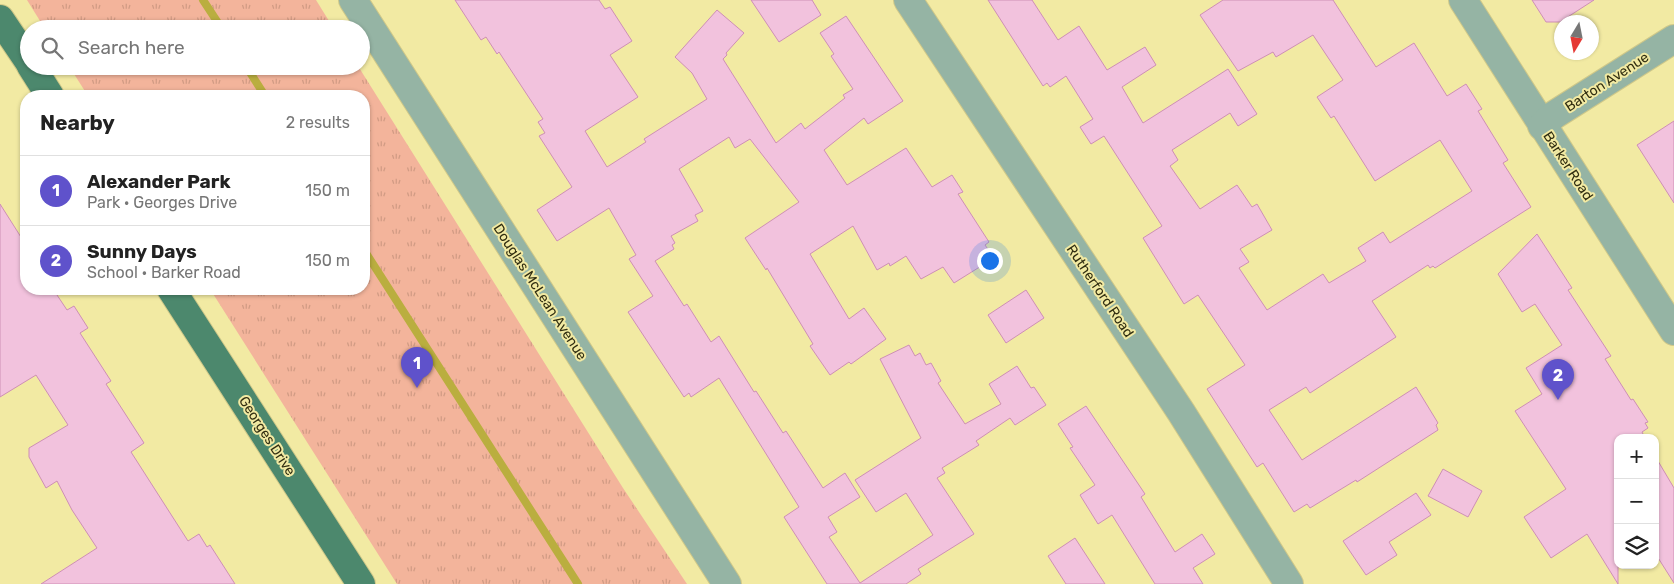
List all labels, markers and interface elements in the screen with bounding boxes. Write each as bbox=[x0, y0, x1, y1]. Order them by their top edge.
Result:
north arrow bbox=[1554, 15, 1599, 60]
search box bbox=[20, 20, 370, 75]
icon: search bbox=[38, 34, 66, 62]
text: Search here bbox=[78, 36, 185, 59]
street label: Barton Avenue bbox=[1562, 49, 1652, 115]
text: Nearby bbox=[40, 110, 115, 135]
text: 2 results bbox=[286, 113, 350, 132]
street label: Barker Road bbox=[1539, 128, 1597, 204]
text: Alexander Park bbox=[87, 170, 231, 193]
text: 1 bbox=[52, 181, 60, 200]
text: 150 m bbox=[305, 181, 350, 200]
text: Park · Georges Drive bbox=[87, 193, 237, 212]
street label: Douglas McLean Avenue bbox=[490, 221, 590, 363]
text: Sunny Days bbox=[87, 240, 197, 263]
street label: Rutherford Road bbox=[1063, 241, 1137, 341]
your location bbox=[977, 248, 1003, 274]
text: 2 bbox=[51, 251, 61, 270]
text: 150 m bbox=[305, 251, 350, 270]
text: School · Barker Road bbox=[87, 263, 241, 282]
pin: 1 bbox=[401, 347, 433, 388]
pin: 2 bbox=[1542, 359, 1574, 400]
street label: Georges Drive bbox=[235, 393, 299, 479]
map controls bbox=[1614, 434, 1659, 569]
button: + bbox=[1614, 434, 1659, 479]
button: − bbox=[1614, 479, 1659, 524]
button: layers bbox=[1614, 524, 1659, 569]

